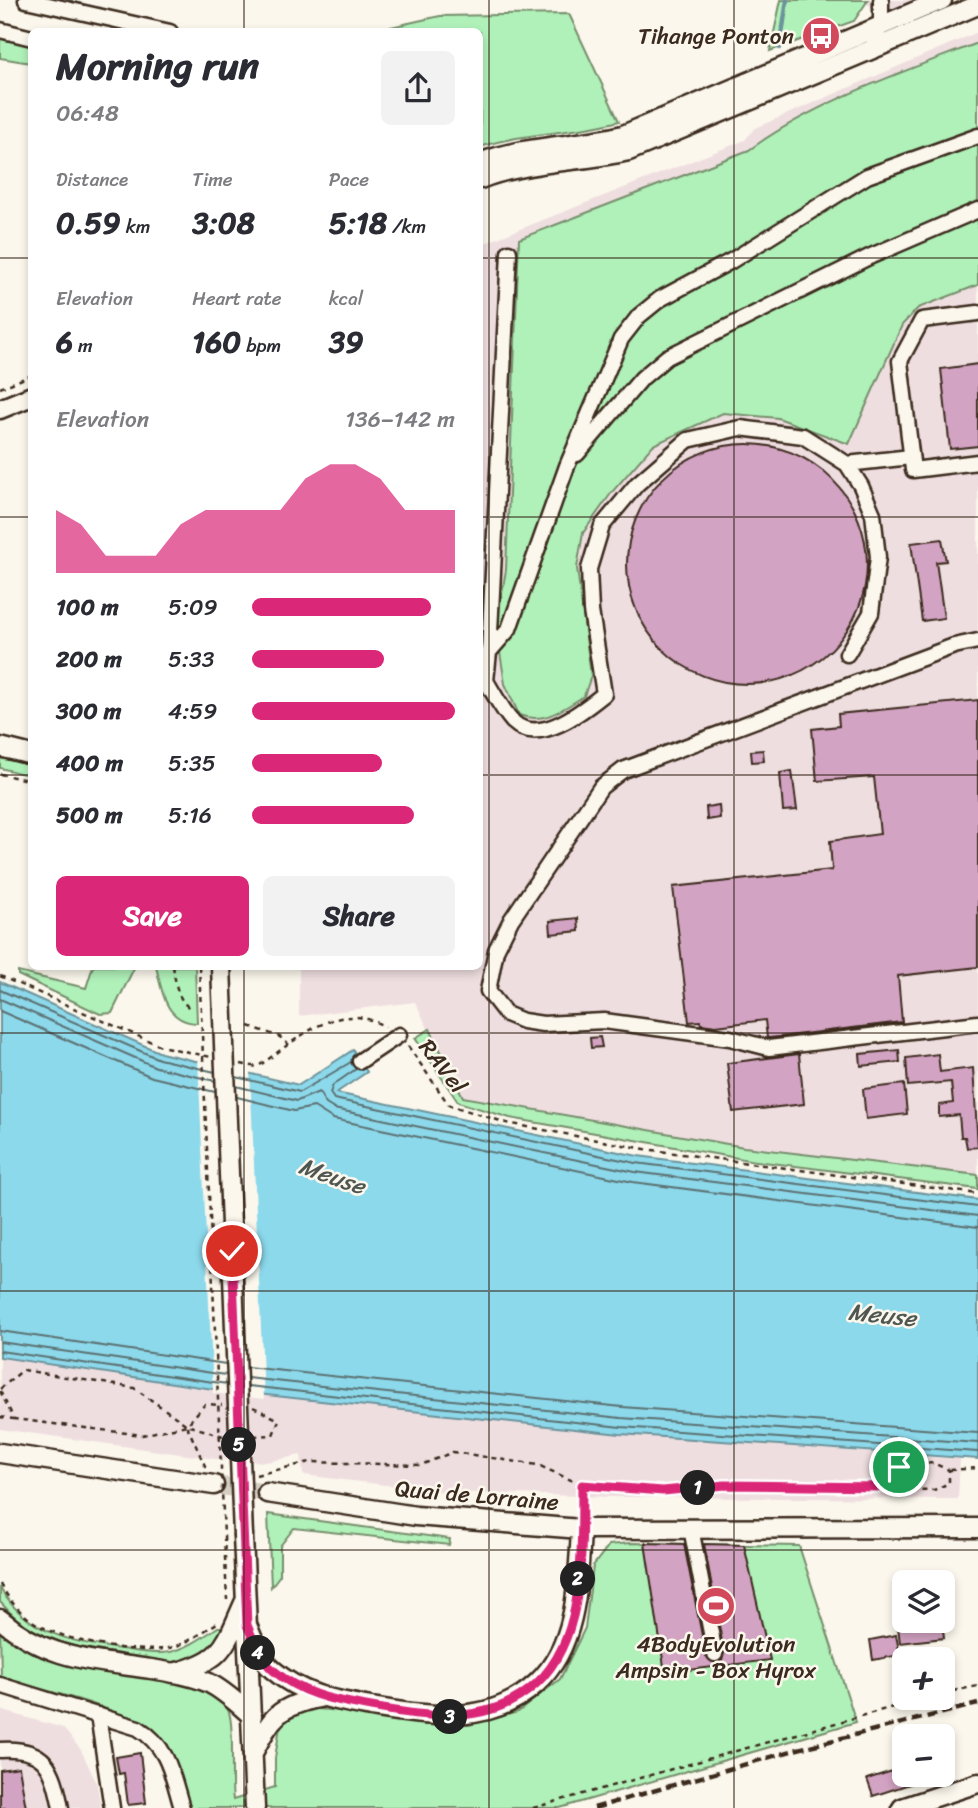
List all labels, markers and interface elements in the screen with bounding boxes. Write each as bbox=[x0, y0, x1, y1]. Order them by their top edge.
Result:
bus stop icon: Tihange Ponton bbox=[800, 15, 842, 57]
place label: Tihange Ponton bbox=[638, 16, 795, 57]
text: Morning run bbox=[56, 33, 259, 100]
button: share bbox=[381, 51, 455, 125]
text: 06:48 bbox=[56, 93, 119, 134]
text: Distance bbox=[56, 163, 128, 196]
text: Time bbox=[192, 163, 233, 196]
text: Pace bbox=[329, 163, 369, 196]
text: 0.59 bbox=[56, 196, 121, 250]
text: 3:08 bbox=[192, 196, 255, 250]
text: 5:18 bbox=[329, 196, 387, 250]
text: km bbox=[121, 210, 150, 243]
text: /km bbox=[387, 210, 426, 243]
text: Elevation bbox=[56, 282, 133, 315]
text: Heart rate bbox=[192, 282, 282, 315]
text: kcal bbox=[329, 282, 363, 315]
text: 6 bbox=[56, 315, 73, 369]
text: 160 bbox=[192, 315, 241, 369]
text: 39 bbox=[329, 315, 364, 369]
text: m bbox=[73, 329, 93, 362]
text: bpm bbox=[241, 329, 281, 362]
text: Elevation bbox=[56, 399, 149, 440]
text: 136–142 m bbox=[345, 399, 455, 440]
text: 100 m bbox=[56, 587, 119, 628]
text: 5:09 bbox=[168, 587, 218, 628]
text: 200 m bbox=[56, 639, 122, 680]
text: 5:33 bbox=[168, 639, 214, 680]
text: 300 m bbox=[56, 691, 121, 732]
text: 4:59 bbox=[168, 691, 218, 732]
text: 400 m bbox=[56, 743, 123, 784]
text: 5:35 bbox=[168, 743, 216, 784]
text: 500 m bbox=[56, 795, 123, 836]
text: 5:16 bbox=[168, 795, 212, 836]
button: Save bbox=[56, 876, 249, 956]
button: Share bbox=[263, 876, 455, 956]
street label: RAVel bbox=[408, 1030, 478, 1103]
water label: Meuse bbox=[293, 1145, 373, 1208]
pin bbox=[202, 1221, 262, 1281]
icon: check bbox=[213, 1232, 251, 1270]
water label: Meuse bbox=[846, 1291, 920, 1340]
pin: 5 bbox=[222, 1428, 256, 1462]
text: 5 bbox=[233, 1428, 244, 1461]
pin bbox=[869, 1437, 929, 1497]
icon: arrive bbox=[880, 1448, 918, 1486]
street label: Quai de Lorraine bbox=[393, 1468, 561, 1523]
pin: 1 bbox=[680, 1470, 716, 1506]
text: 1 bbox=[693, 1471, 702, 1504]
pin: 2 bbox=[560, 1562, 596, 1596]
text: 2 bbox=[572, 1562, 583, 1595]
map controls bbox=[892, 1570, 955, 1787]
button: layers bbox=[892, 1570, 955, 1633]
sports icon: 4BodyEvolution Ampsin - Box Hyrox bbox=[695, 1585, 737, 1627]
place label: 4BodyEvolution Ampsin - Box Hyrox bbox=[615, 1624, 816, 1691]
pin: 4 bbox=[240, 1636, 276, 1670]
text: 4 bbox=[252, 1636, 263, 1669]
button: + bbox=[892, 1647, 955, 1710]
pin: 3 bbox=[433, 1700, 468, 1734]
text: 3 bbox=[444, 1700, 455, 1733]
button: − bbox=[892, 1724, 955, 1787]

